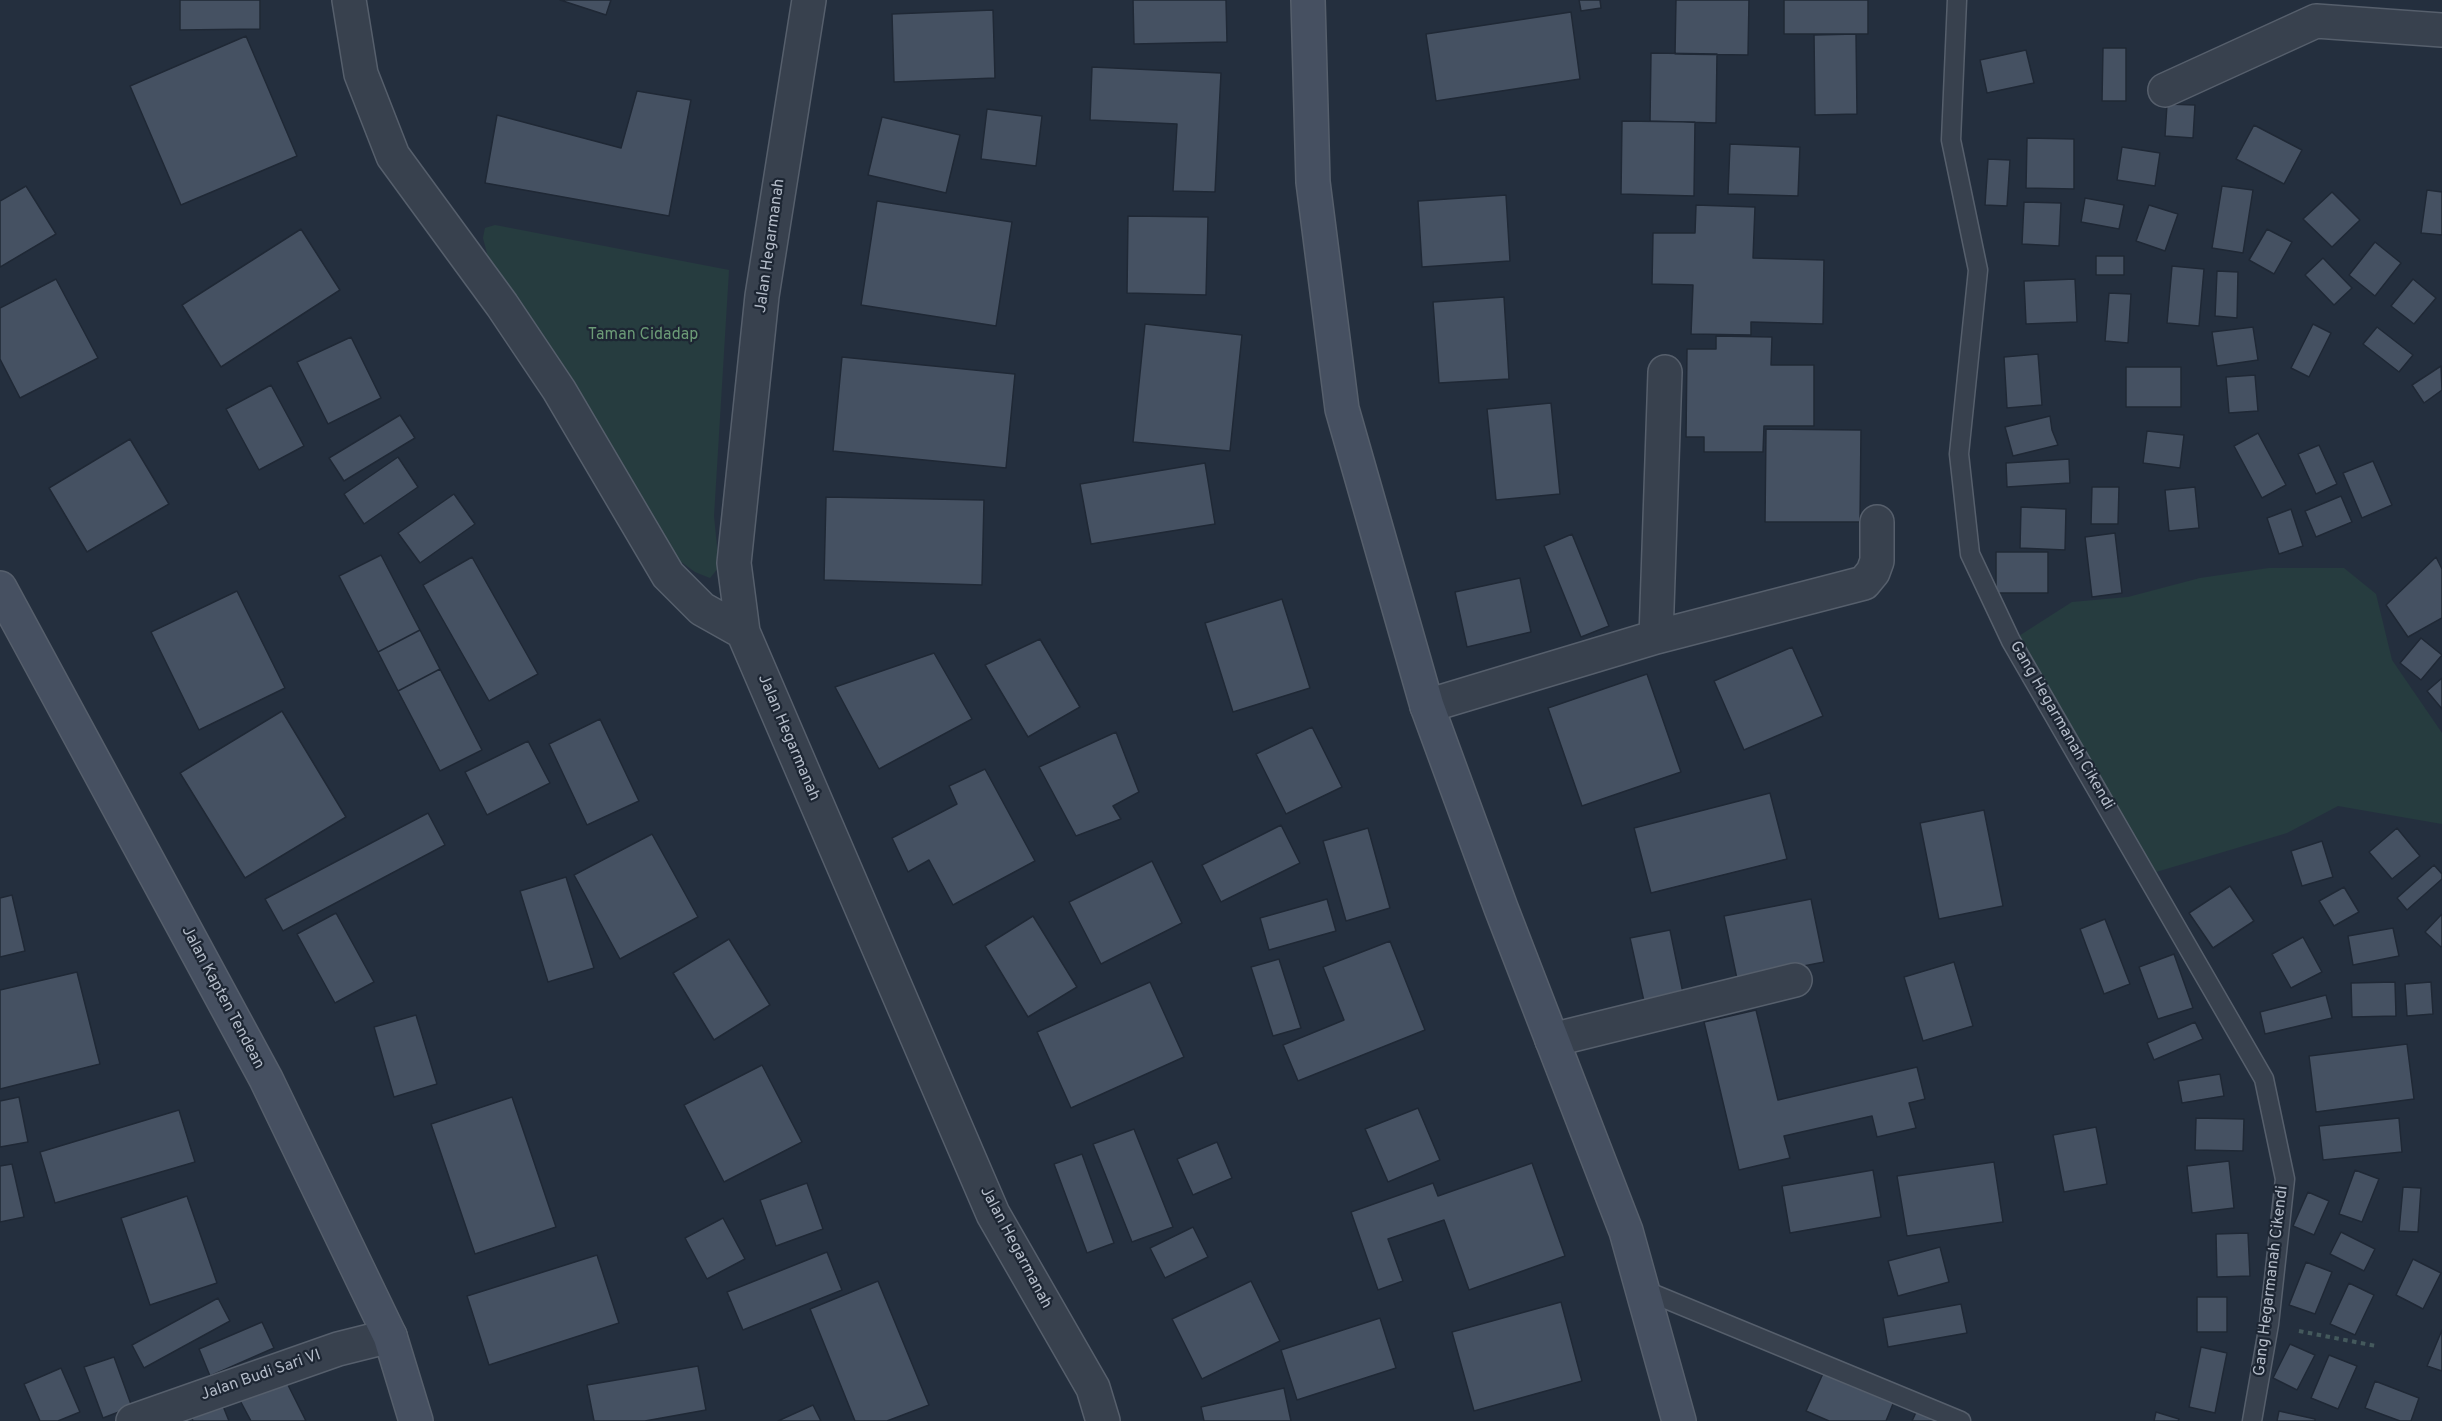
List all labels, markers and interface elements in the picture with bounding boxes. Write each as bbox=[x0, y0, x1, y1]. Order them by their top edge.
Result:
street label: Jalan Hegarmanah bbox=[752, 178, 790, 314]
park label: Taman Cidadap bbox=[588, 326, 698, 346]
street label: Gang Hegarmanah Cikendi bbox=[2005, 638, 2117, 814]
street label: Jalan Hegarmanah bbox=[753, 672, 823, 804]
street label: Jalan Kapten Tendean bbox=[176, 923, 268, 1073]
street label: Jalan Hegarmanah bbox=[975, 1184, 1055, 1312]
street label: Gang Hegarmanah Cikendi bbox=[2251, 1185, 2293, 1377]
street label: Jalan Budi Sari VI bbox=[198, 1346, 324, 1406]

